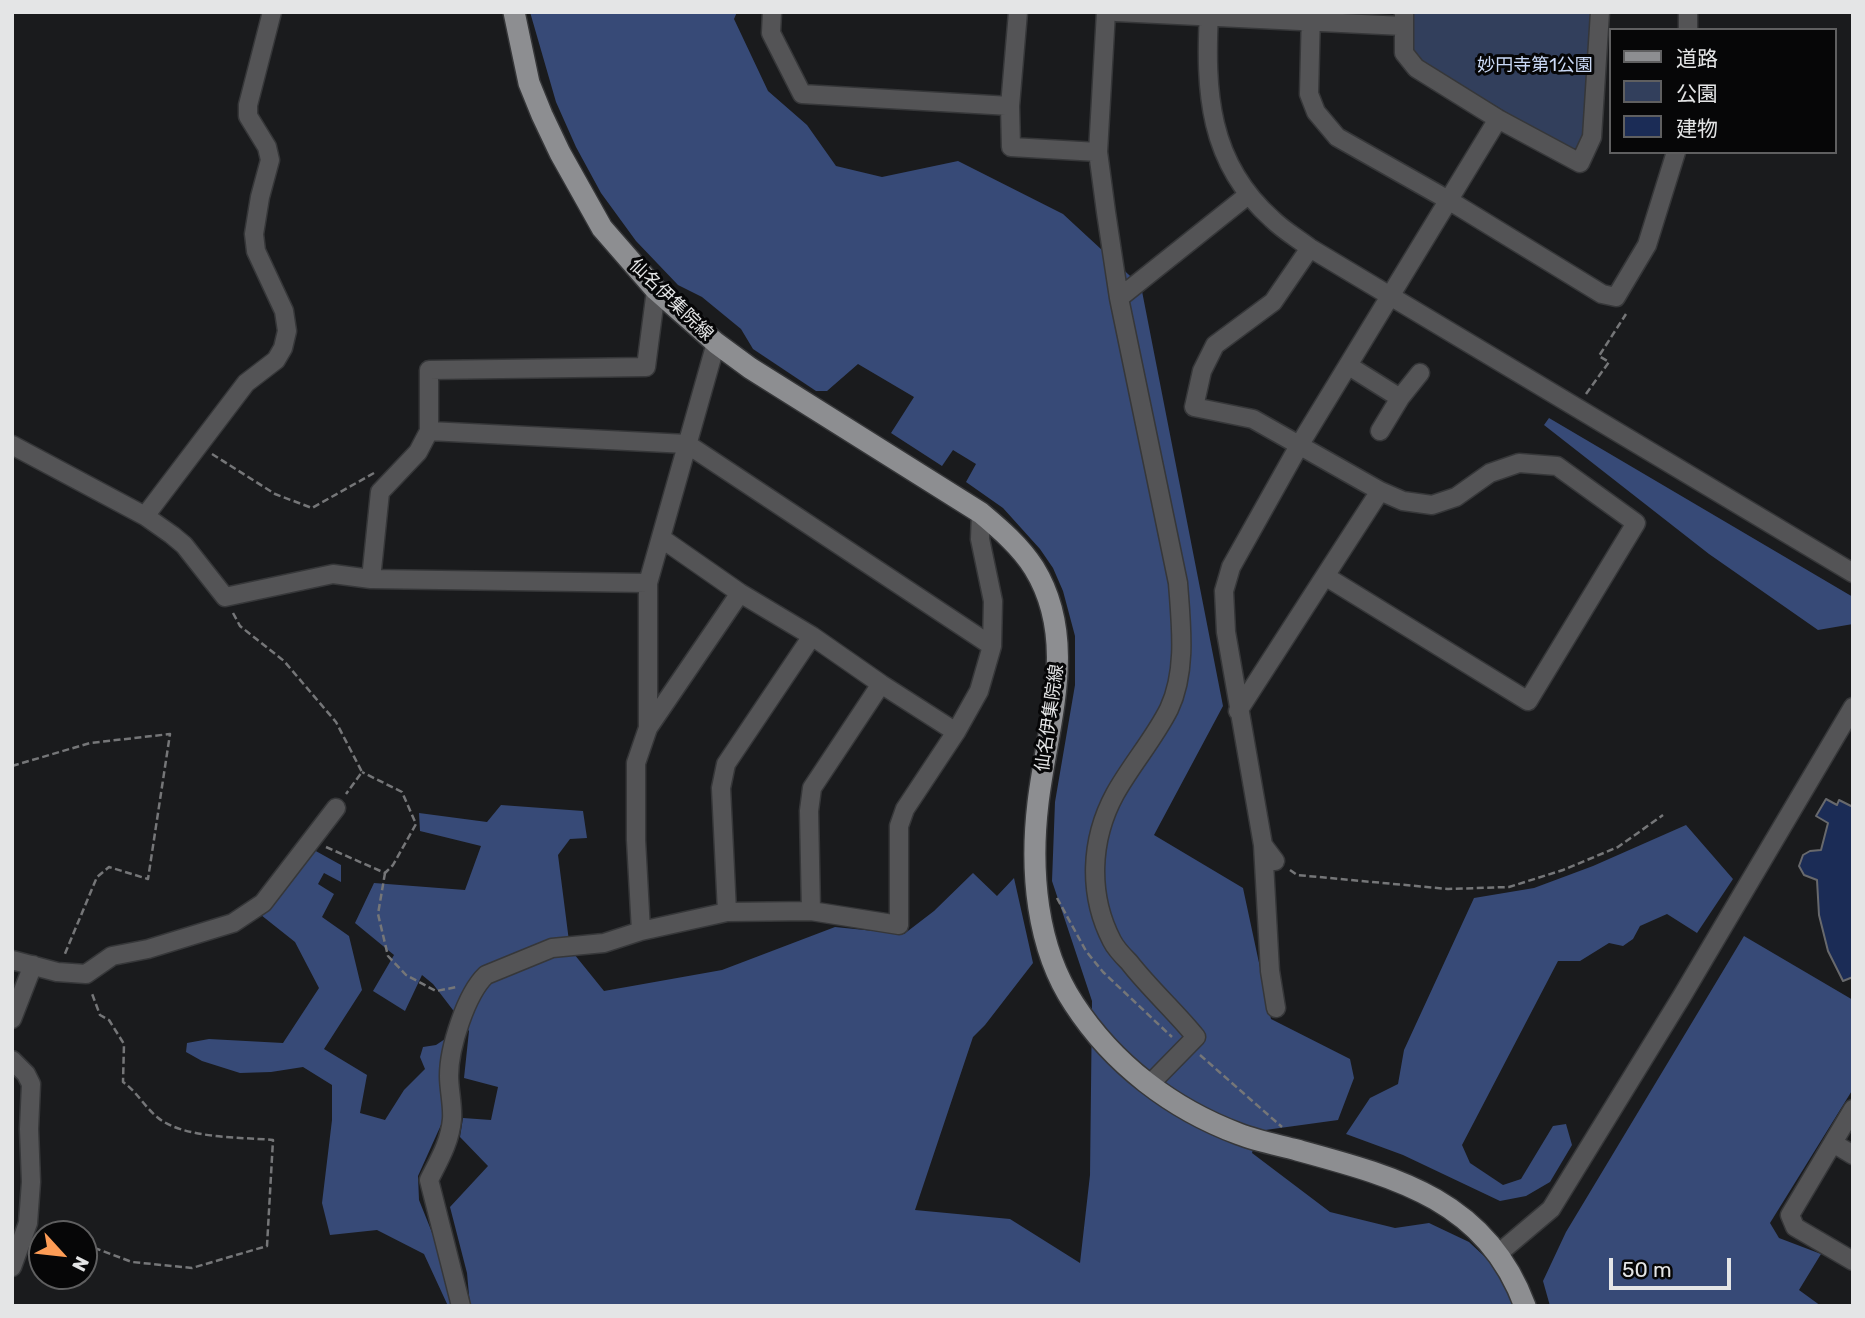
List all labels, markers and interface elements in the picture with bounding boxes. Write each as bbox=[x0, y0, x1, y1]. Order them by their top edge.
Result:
legend bbox=[1610, 28, 1837, 154]
text: 道路 bbox=[1676, 46, 1718, 71]
park label: 妙円寺第1公園 bbox=[1477, 55, 1593, 77]
text: 公園 bbox=[1676, 81, 1718, 106]
text: 建物 bbox=[1676, 116, 1718, 141]
street label: 仙名伊集院線 bbox=[625, 255, 717, 345]
street label: 仙名伊集院線 bbox=[1032, 663, 1068, 773]
north arrow bbox=[28, 1220, 98, 1290]
scale bar bbox=[1613, 1244, 1736, 1288]
text: N bbox=[67, 1253, 94, 1275]
text: 50 m bbox=[1622, 1257, 1672, 1282]

